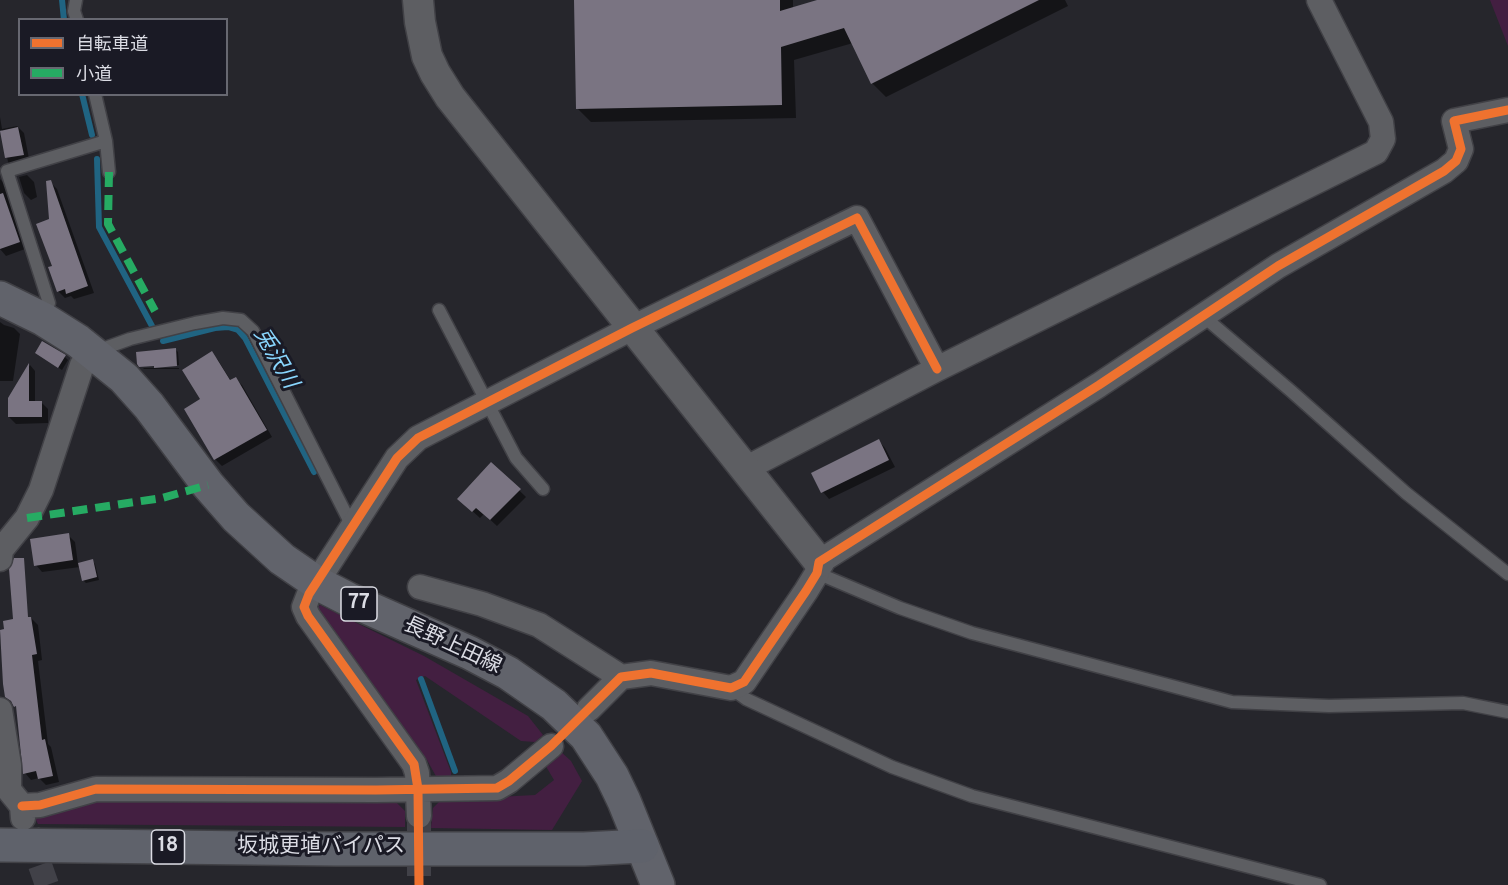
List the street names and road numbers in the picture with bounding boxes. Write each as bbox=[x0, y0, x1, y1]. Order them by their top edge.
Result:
road number: 77 bbox=[341, 587, 377, 621]
street label: 長野上田線 bbox=[399, 613, 505, 681]
road number: 18 bbox=[152, 830, 184, 864]
street label: 坂城更埴バイパス bbox=[237, 835, 405, 861]

